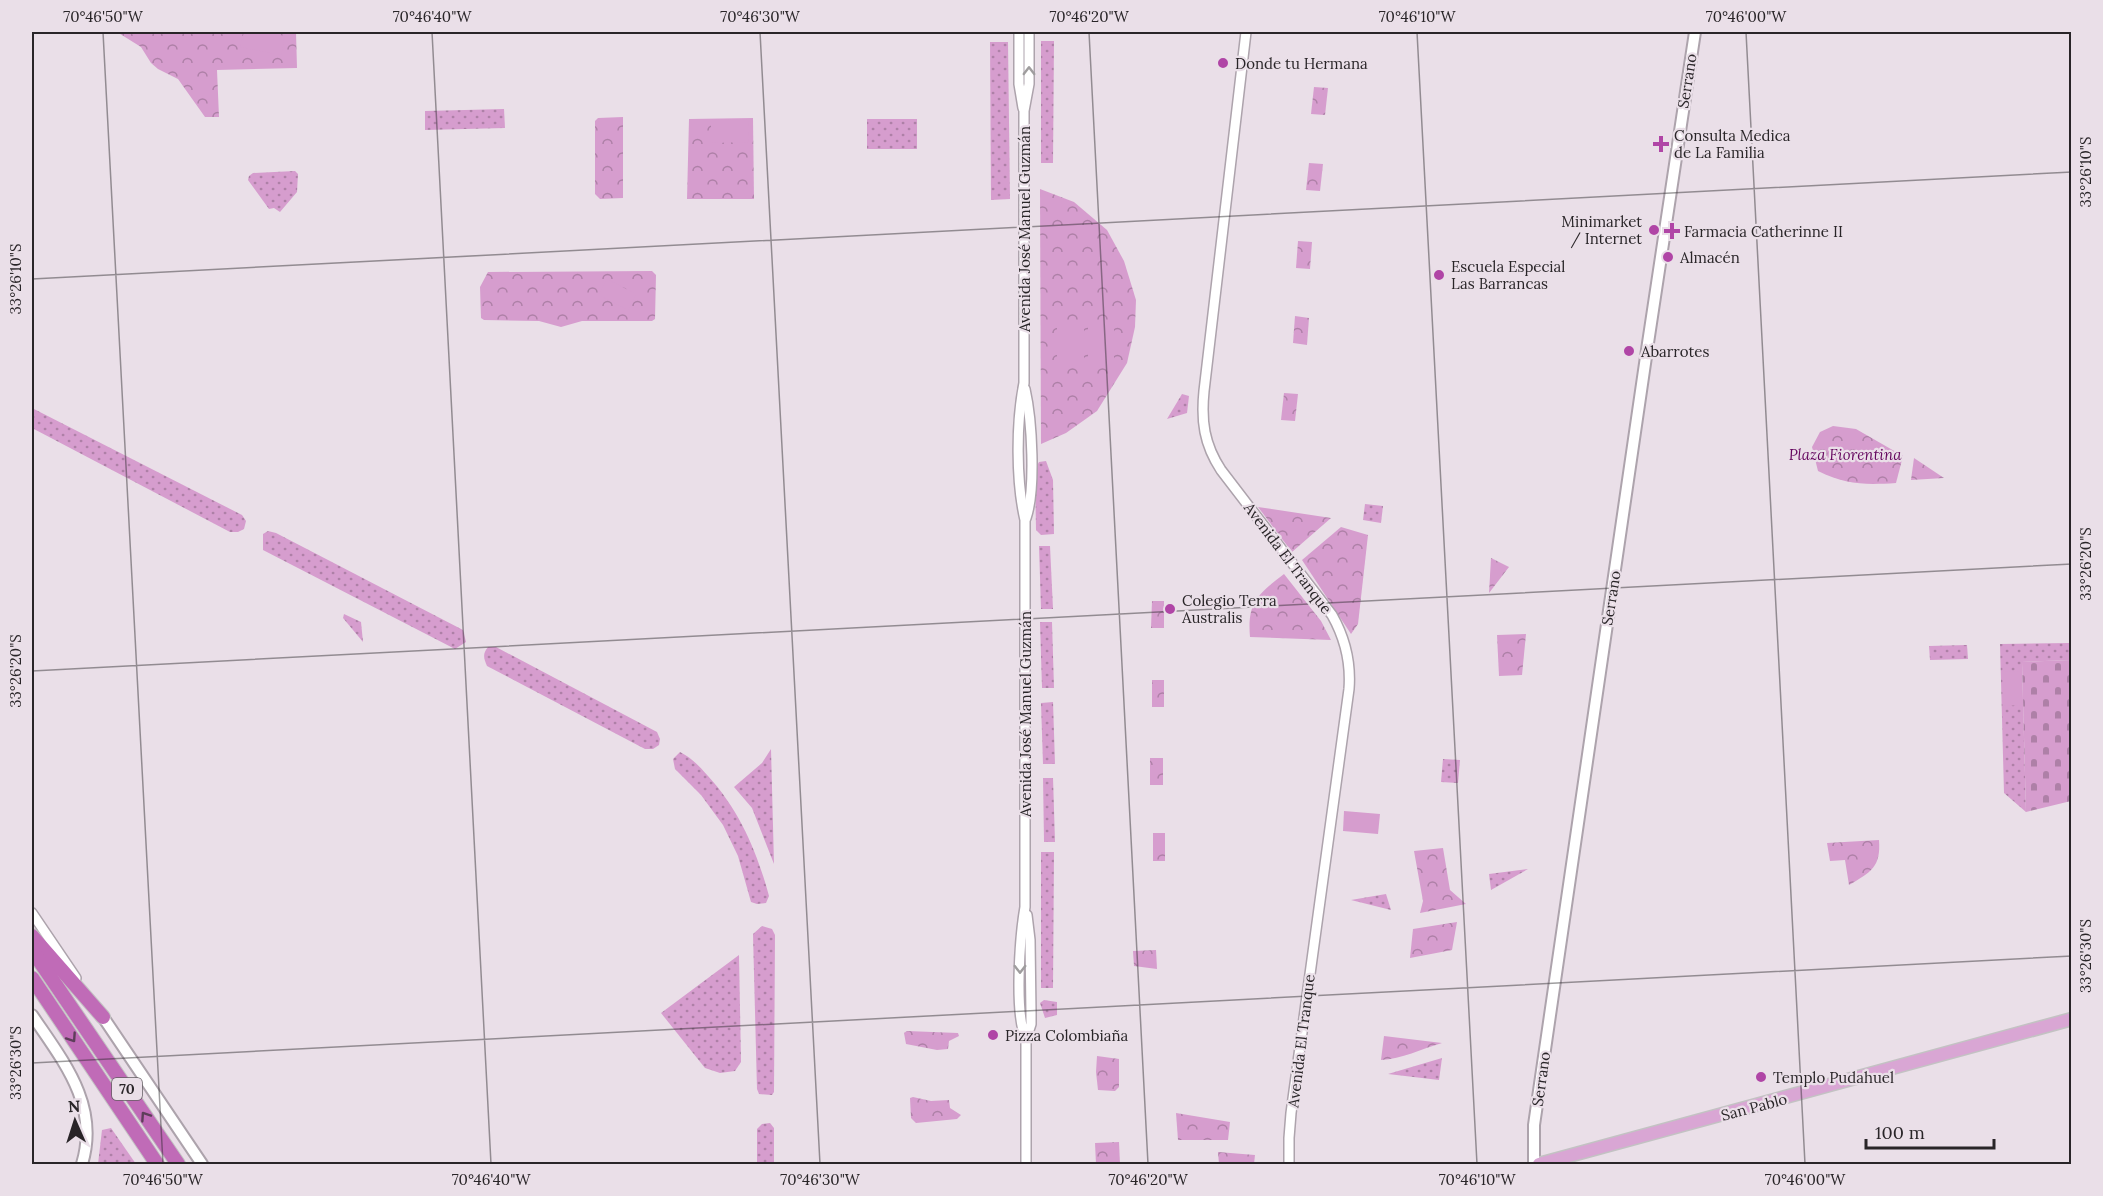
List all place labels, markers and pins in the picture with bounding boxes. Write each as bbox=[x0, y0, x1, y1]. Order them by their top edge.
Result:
place label: Donde tu Hermana bbox=[1235, 54, 1368, 73]
marker: Donde tu Hermana bbox=[1216, 56, 1230, 70]
place label: Consulta Medica de La Familia bbox=[1674, 126, 1791, 162]
marker: Consulta Medica de La Familia bbox=[1652, 135, 1670, 153]
place label: Minimarket / Internet bbox=[1561, 212, 1642, 249]
place label: Farmacia Catherinne II bbox=[1684, 222, 1843, 241]
marker: Minimarket / Internet bbox=[1647, 223, 1661, 237]
marker: Farmacia Catherinne II bbox=[1665, 224, 1679, 238]
place label: Almacén bbox=[1679, 248, 1740, 267]
marker: Almacén bbox=[1661, 250, 1675, 264]
place label: Escuela Especial Las Barrancas bbox=[1451, 257, 1565, 293]
marker: Escuela Especial Las Barrancas bbox=[1432, 268, 1446, 282]
place label: Abarrotes bbox=[1640, 342, 1709, 361]
marker: Abarrotes bbox=[1622, 344, 1636, 358]
place label: Colegio Terra Australis bbox=[1181, 591, 1277, 627]
marker: Colegio Terra Australis bbox=[1163, 602, 1177, 616]
place label: Pizza Colombiaña bbox=[1005, 1026, 1129, 1045]
marker: Pizza Colombiaña bbox=[986, 1028, 1000, 1042]
place label: Templo Pudahuel bbox=[1773, 1068, 1894, 1087]
marker: Templo Pudahuel bbox=[1754, 1070, 1768, 1084]

